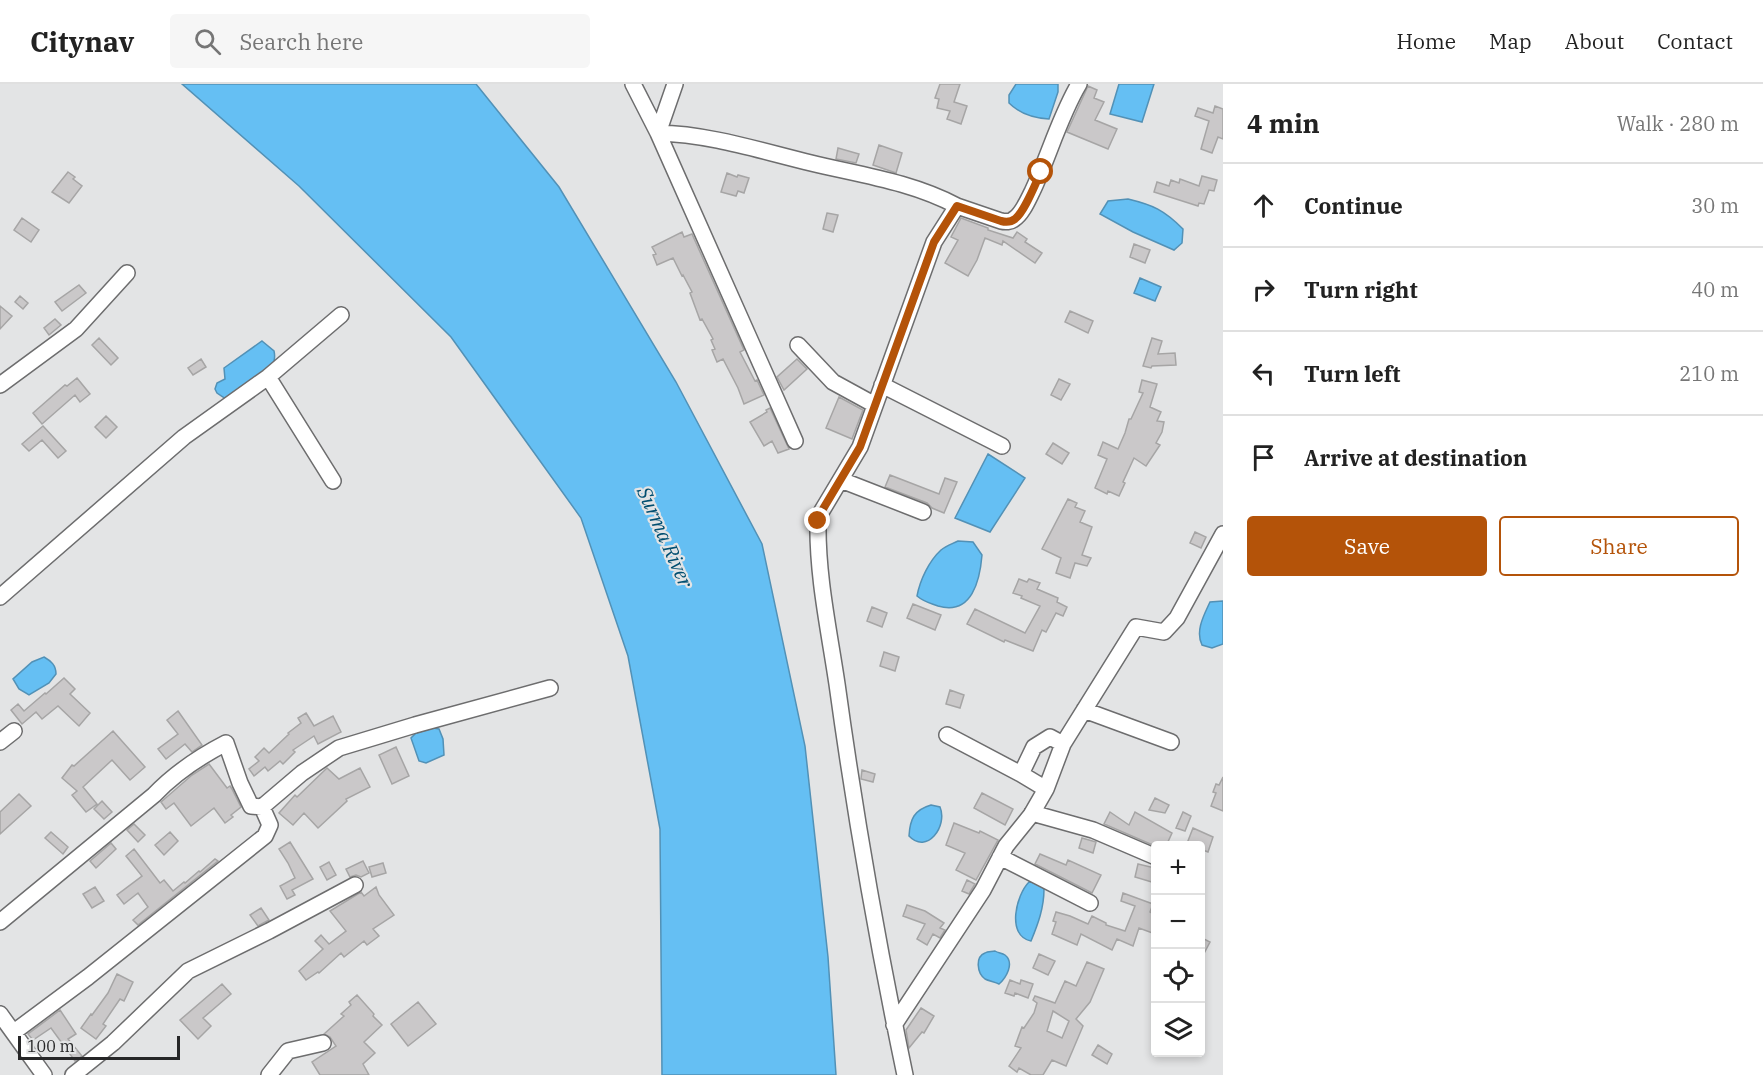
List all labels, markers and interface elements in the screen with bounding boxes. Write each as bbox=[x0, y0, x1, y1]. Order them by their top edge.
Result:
search box bbox=[170, 14, 590, 68]
text: Citynav bbox=[30, 23, 134, 60]
icon: search bbox=[191, 25, 224, 58]
text: Search here bbox=[239, 27, 363, 56]
text: Home bbox=[1396, 27, 1456, 55]
text: Map bbox=[1489, 27, 1532, 55]
text: About bbox=[1565, 27, 1624, 55]
text: Contact bbox=[1657, 27, 1733, 55]
text: 4 min bbox=[1247, 106, 1320, 140]
text: Walk · 280 m bbox=[1617, 110, 1739, 137]
route start bbox=[1027, 158, 1053, 184]
icon: ahead bbox=[1247, 189, 1280, 222]
text: Continue bbox=[1304, 191, 1403, 220]
text: 30 m bbox=[1691, 192, 1739, 219]
icon: right bbox=[1247, 273, 1280, 306]
text: Turn right bbox=[1304, 275, 1418, 304]
text: 40 m bbox=[1691, 276, 1739, 303]
icon: left bbox=[1247, 357, 1280, 390]
text: Turn left bbox=[1304, 359, 1400, 388]
text: 210 m bbox=[1679, 360, 1739, 387]
icon: arrive bbox=[1247, 441, 1280, 474]
text: Arrive at destination bbox=[1304, 443, 1527, 472]
water label: Surma River bbox=[631, 481, 700, 593]
route end bbox=[804, 507, 830, 533]
button: Save bbox=[1247, 516, 1487, 576]
button: Share bbox=[1499, 516, 1739, 576]
map controls bbox=[1151, 841, 1205, 1057]
button: + bbox=[1151, 841, 1205, 895]
button: − bbox=[1151, 895, 1205, 949]
button: locate bbox=[1151, 949, 1205, 1003]
button: layers bbox=[1151, 1003, 1205, 1057]
scale bar bbox=[18, 1033, 180, 1060]
text: 100 m bbox=[27, 1036, 75, 1056]

